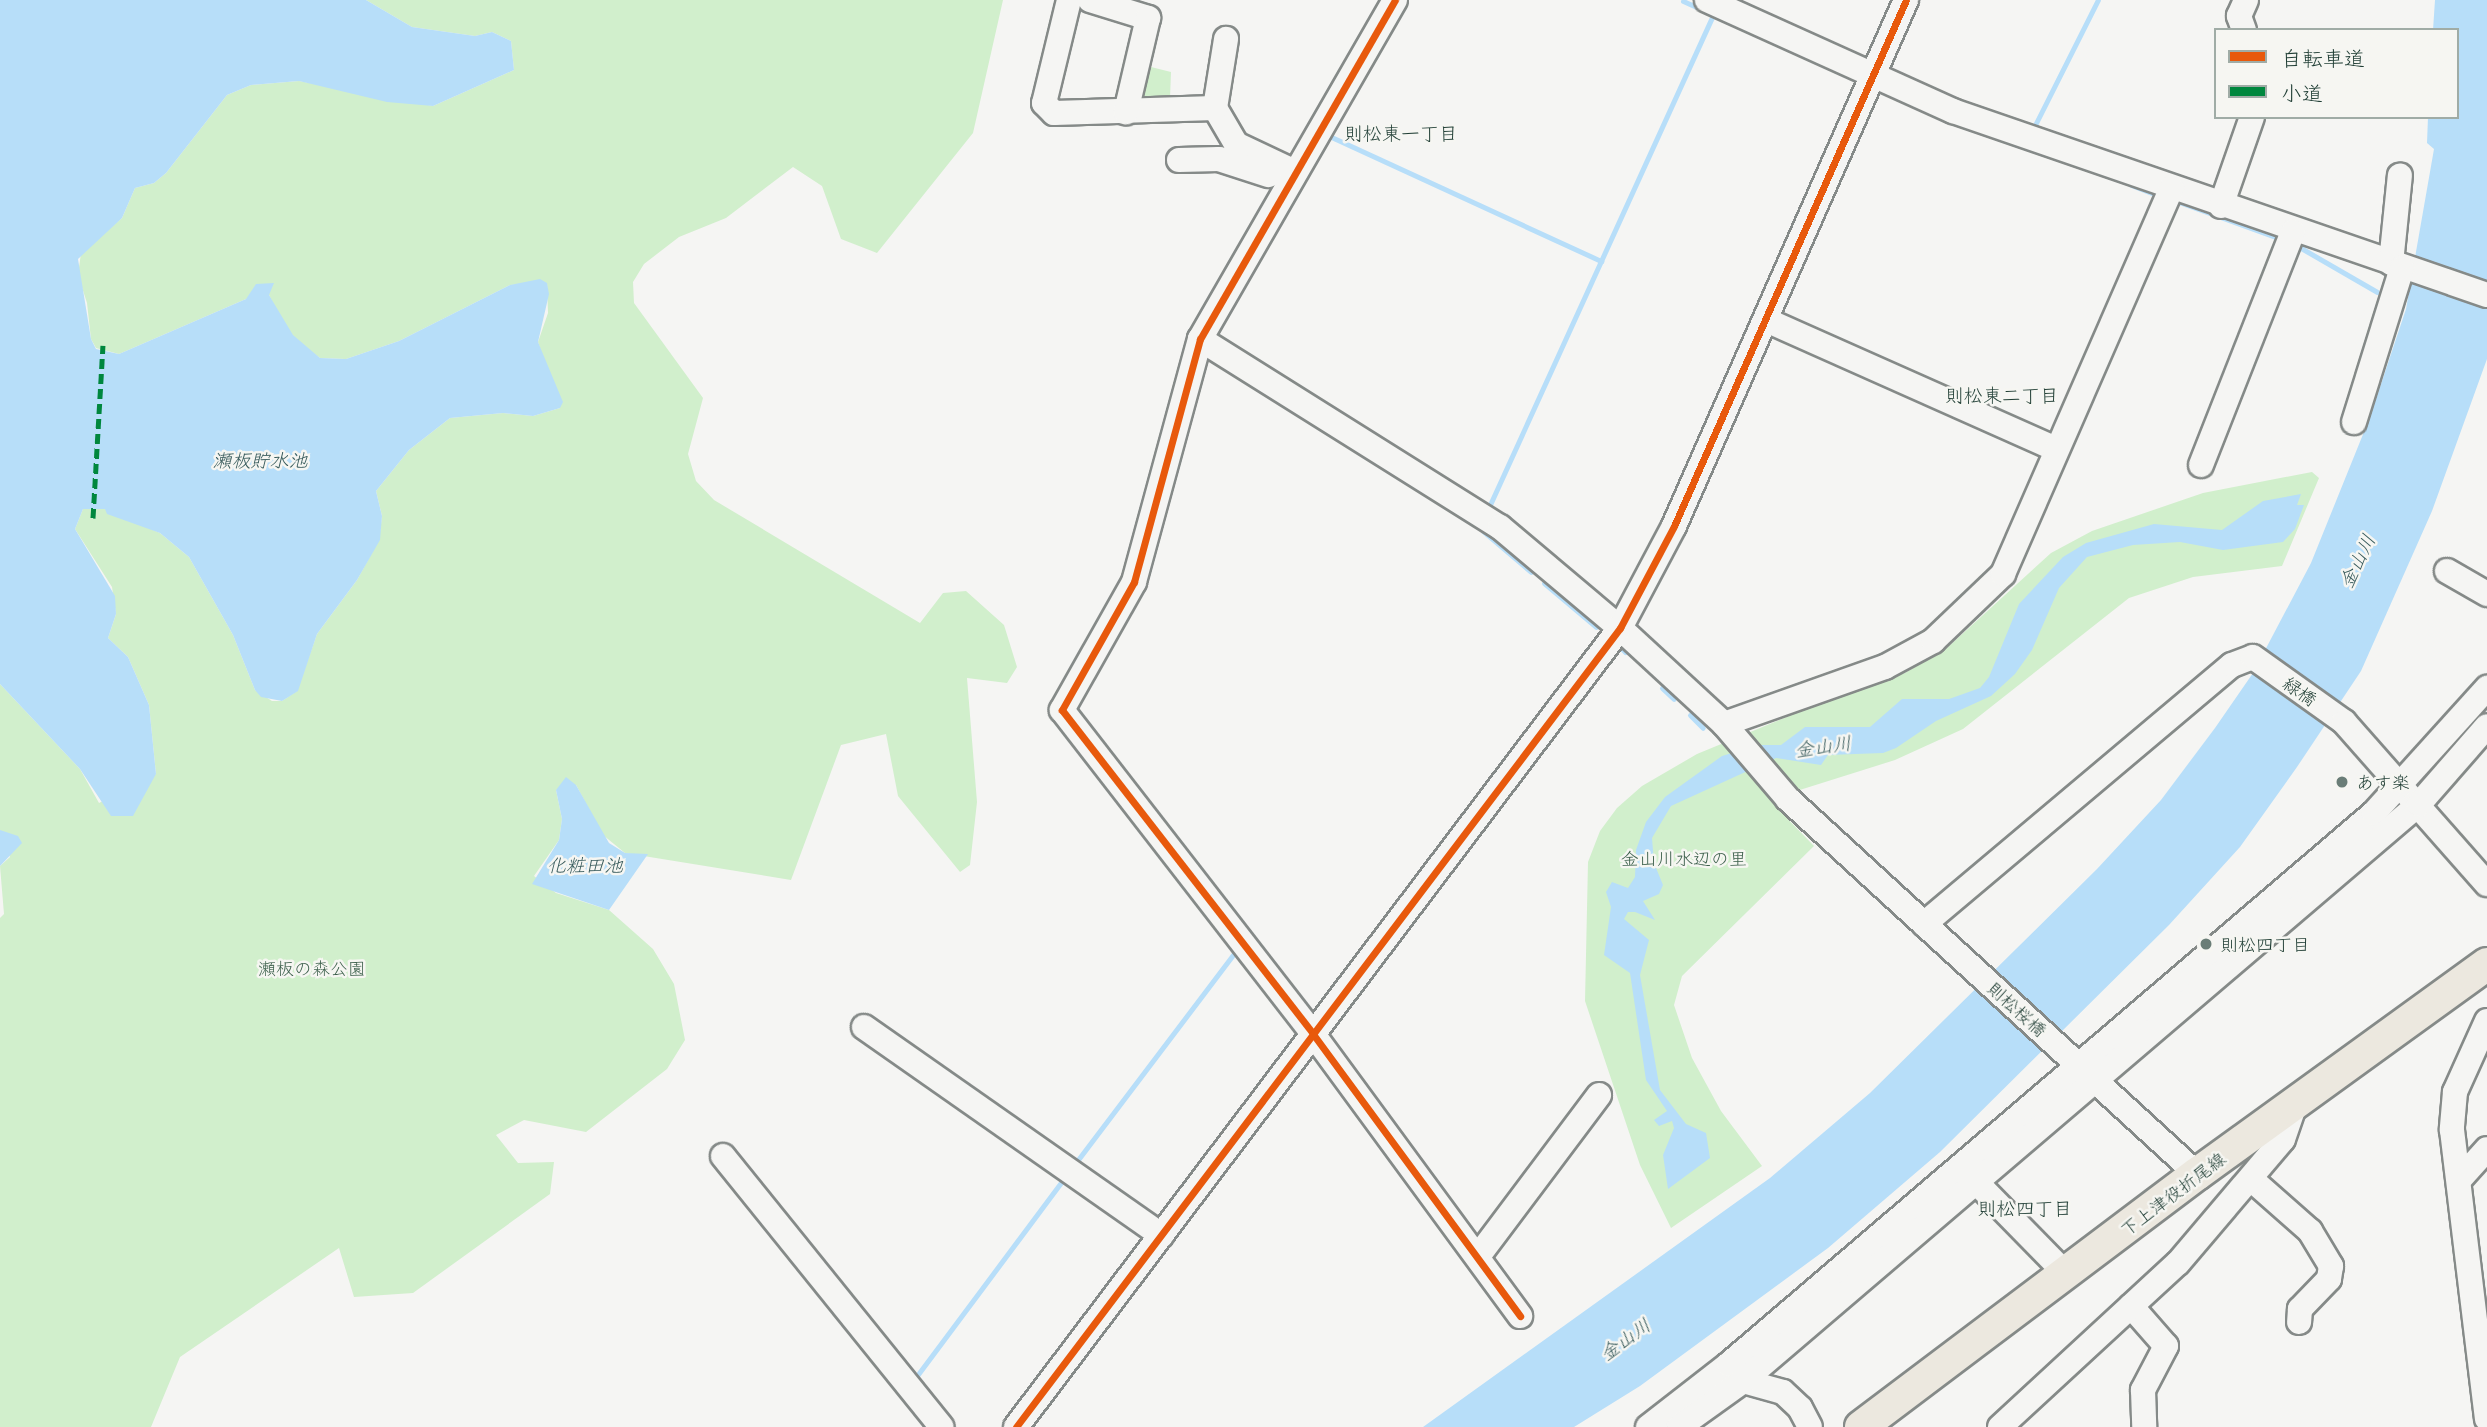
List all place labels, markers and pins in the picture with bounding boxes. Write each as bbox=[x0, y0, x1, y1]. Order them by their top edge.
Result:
place label: あす楽 bbox=[2356, 771, 2410, 793]
marker: あす楽 bbox=[2334, 774, 2350, 790]
place label: 則松四丁目 bbox=[2220, 933, 2310, 955]
marker: 則松四丁目 bbox=[2198, 936, 2214, 952]

